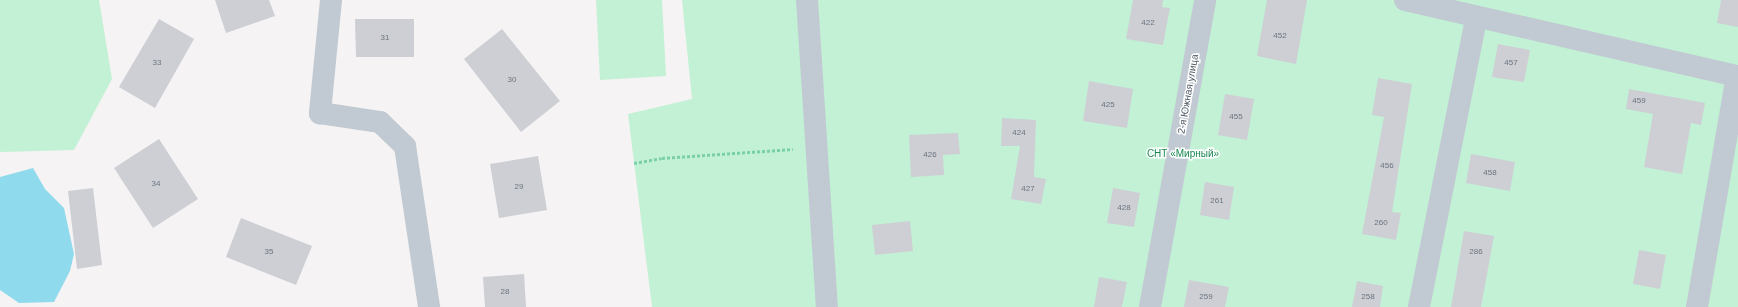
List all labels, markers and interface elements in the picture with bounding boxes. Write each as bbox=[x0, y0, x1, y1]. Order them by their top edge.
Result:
house number: 422 bbox=[1141, 18, 1155, 28]
house number: 452 bbox=[1273, 31, 1287, 41]
house number: 31 bbox=[381, 33, 389, 43]
street label: 2-я Южная улица bbox=[1175, 53, 1201, 135]
house number: 33 bbox=[153, 58, 161, 68]
house number: 457 bbox=[1504, 58, 1518, 68]
house number: 30 bbox=[508, 75, 516, 85]
house number: 459 bbox=[1632, 96, 1646, 106]
house number: 425 bbox=[1101, 100, 1115, 110]
house number: 455 bbox=[1229, 112, 1243, 122]
house number: 424 bbox=[1012, 128, 1026, 138]
park label: СНТ «Мирный» bbox=[1147, 148, 1219, 160]
house number: 426 bbox=[923, 150, 937, 160]
house number: 456 bbox=[1380, 161, 1394, 171]
house number: 458 bbox=[1483, 168, 1497, 178]
house number: 34 bbox=[152, 179, 160, 189]
house number: 29 bbox=[515, 182, 523, 192]
house number: 427 bbox=[1021, 184, 1035, 194]
house number: 261 bbox=[1210, 196, 1224, 206]
house number: 428 bbox=[1117, 203, 1131, 213]
house number: 260 bbox=[1374, 218, 1388, 228]
house number: 35 bbox=[265, 247, 273, 257]
house number: 286 bbox=[1469, 247, 1483, 257]
house number: 28 bbox=[501, 287, 509, 297]
house number: 259 bbox=[1199, 292, 1213, 302]
house number: 258 bbox=[1361, 292, 1375, 302]

